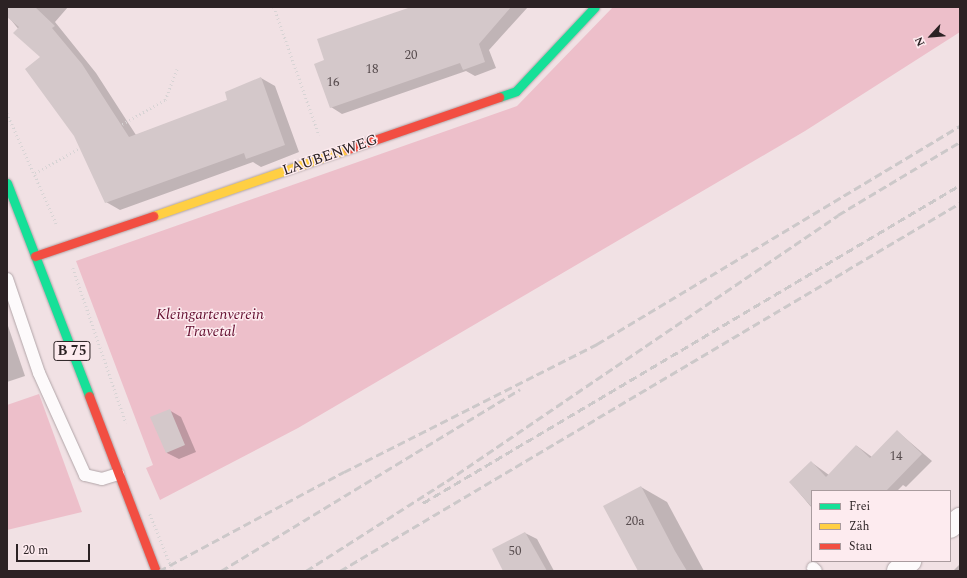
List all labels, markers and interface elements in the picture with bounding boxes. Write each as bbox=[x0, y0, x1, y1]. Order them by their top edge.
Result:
north arrow bbox=[911, 16, 951, 56]
text: N bbox=[910, 34, 929, 49]
house number: 20 bbox=[405, 47, 417, 63]
house number: 18 bbox=[366, 61, 378, 77]
house number: 16 bbox=[327, 74, 339, 90]
street label: LAUBENWEG bbox=[280, 130, 380, 180]
park label: Kleingartenverein Travetal bbox=[156, 305, 264, 340]
road number: B 75 bbox=[53, 339, 91, 363]
house number: 14 bbox=[890, 448, 902, 464]
legend bbox=[811, 490, 951, 562]
text: Frei bbox=[849, 497, 870, 516]
house number: 20a bbox=[625, 513, 645, 529]
text: Zäh bbox=[849, 517, 870, 536]
scale bar bbox=[18, 536, 92, 562]
text: Stau bbox=[849, 537, 872, 556]
text: 20 m bbox=[23, 541, 48, 560]
house number: 50 bbox=[509, 543, 521, 559]

